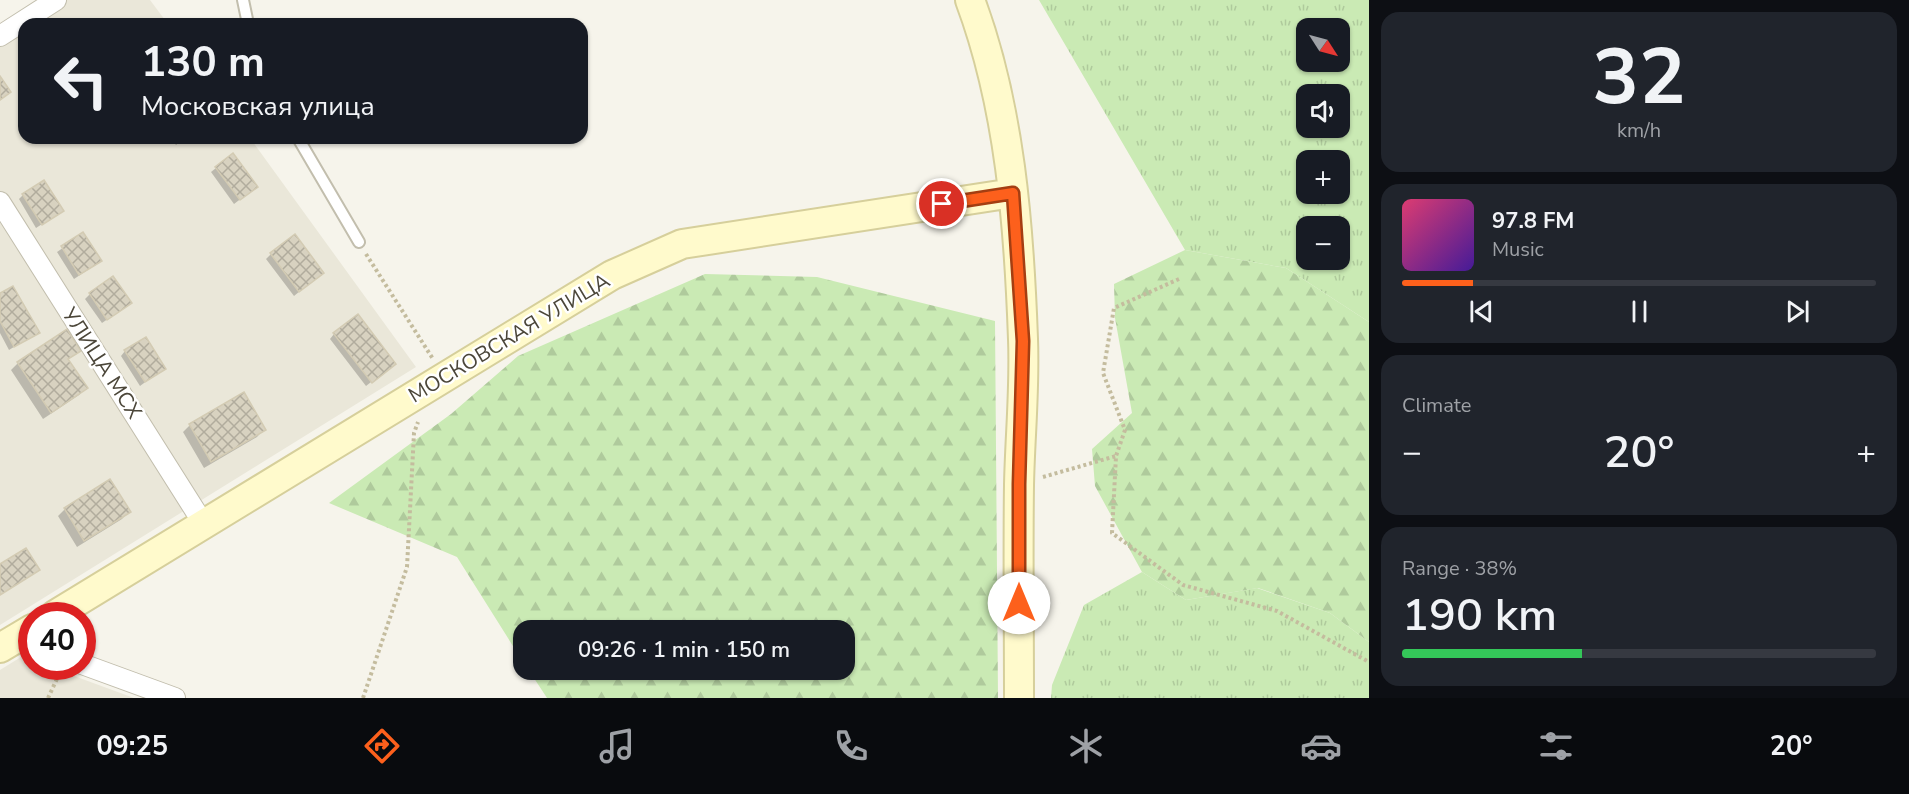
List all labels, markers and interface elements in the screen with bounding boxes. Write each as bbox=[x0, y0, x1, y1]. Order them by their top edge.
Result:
north arrow bbox=[1296, 18, 1350, 72]
map controls bbox=[1296, 18, 1350, 270]
text: 32 bbox=[1592, 24, 1686, 131]
text: 130 m bbox=[141, 34, 265, 91]
icon: left bbox=[42, 42, 120, 120]
button: sound bbox=[1296, 84, 1350, 138]
text: Московская улица bbox=[141, 88, 375, 125]
text: km/h bbox=[1617, 117, 1661, 144]
button: + bbox=[1296, 150, 1350, 204]
pin bbox=[916, 178, 967, 229]
icon: arrive bbox=[925, 187, 958, 220]
text: 97.8 FM bbox=[1492, 206, 1574, 236]
button: − bbox=[1296, 216, 1350, 270]
text: Music bbox=[1492, 236, 1544, 263]
street label: МОСКОВСКАЯ УЛИЦА bbox=[403, 267, 615, 409]
icon: previous bbox=[1465, 295, 1498, 328]
icon: pause bbox=[1623, 295, 1656, 328]
icon: next bbox=[1781, 295, 1814, 328]
street label: УЛИЦА МСХ bbox=[55, 301, 149, 424]
text: Climate bbox=[1402, 392, 1471, 419]
text: 20° bbox=[1604, 422, 1674, 483]
text: − bbox=[1402, 430, 1422, 475]
text: + bbox=[1856, 430, 1876, 475]
text: Range · 38% bbox=[1402, 555, 1517, 582]
position arrow bbox=[987, 571, 1051, 635]
text: 190 km bbox=[1402, 585, 1557, 646]
speed limit sign: 40 bbox=[18, 602, 96, 680]
text: 09:26 · 1 min · 150 m bbox=[578, 635, 790, 665]
icon: directions bbox=[361, 725, 403, 767]
icon: music bbox=[596, 725, 638, 767]
icon: phone bbox=[830, 725, 872, 767]
icon: climate bbox=[1065, 725, 1107, 767]
icon: car bbox=[1300, 725, 1342, 767]
icon: filters bbox=[1535, 725, 1577, 767]
text: 09:25 bbox=[96, 728, 168, 765]
text: 20° bbox=[1770, 728, 1812, 765]

